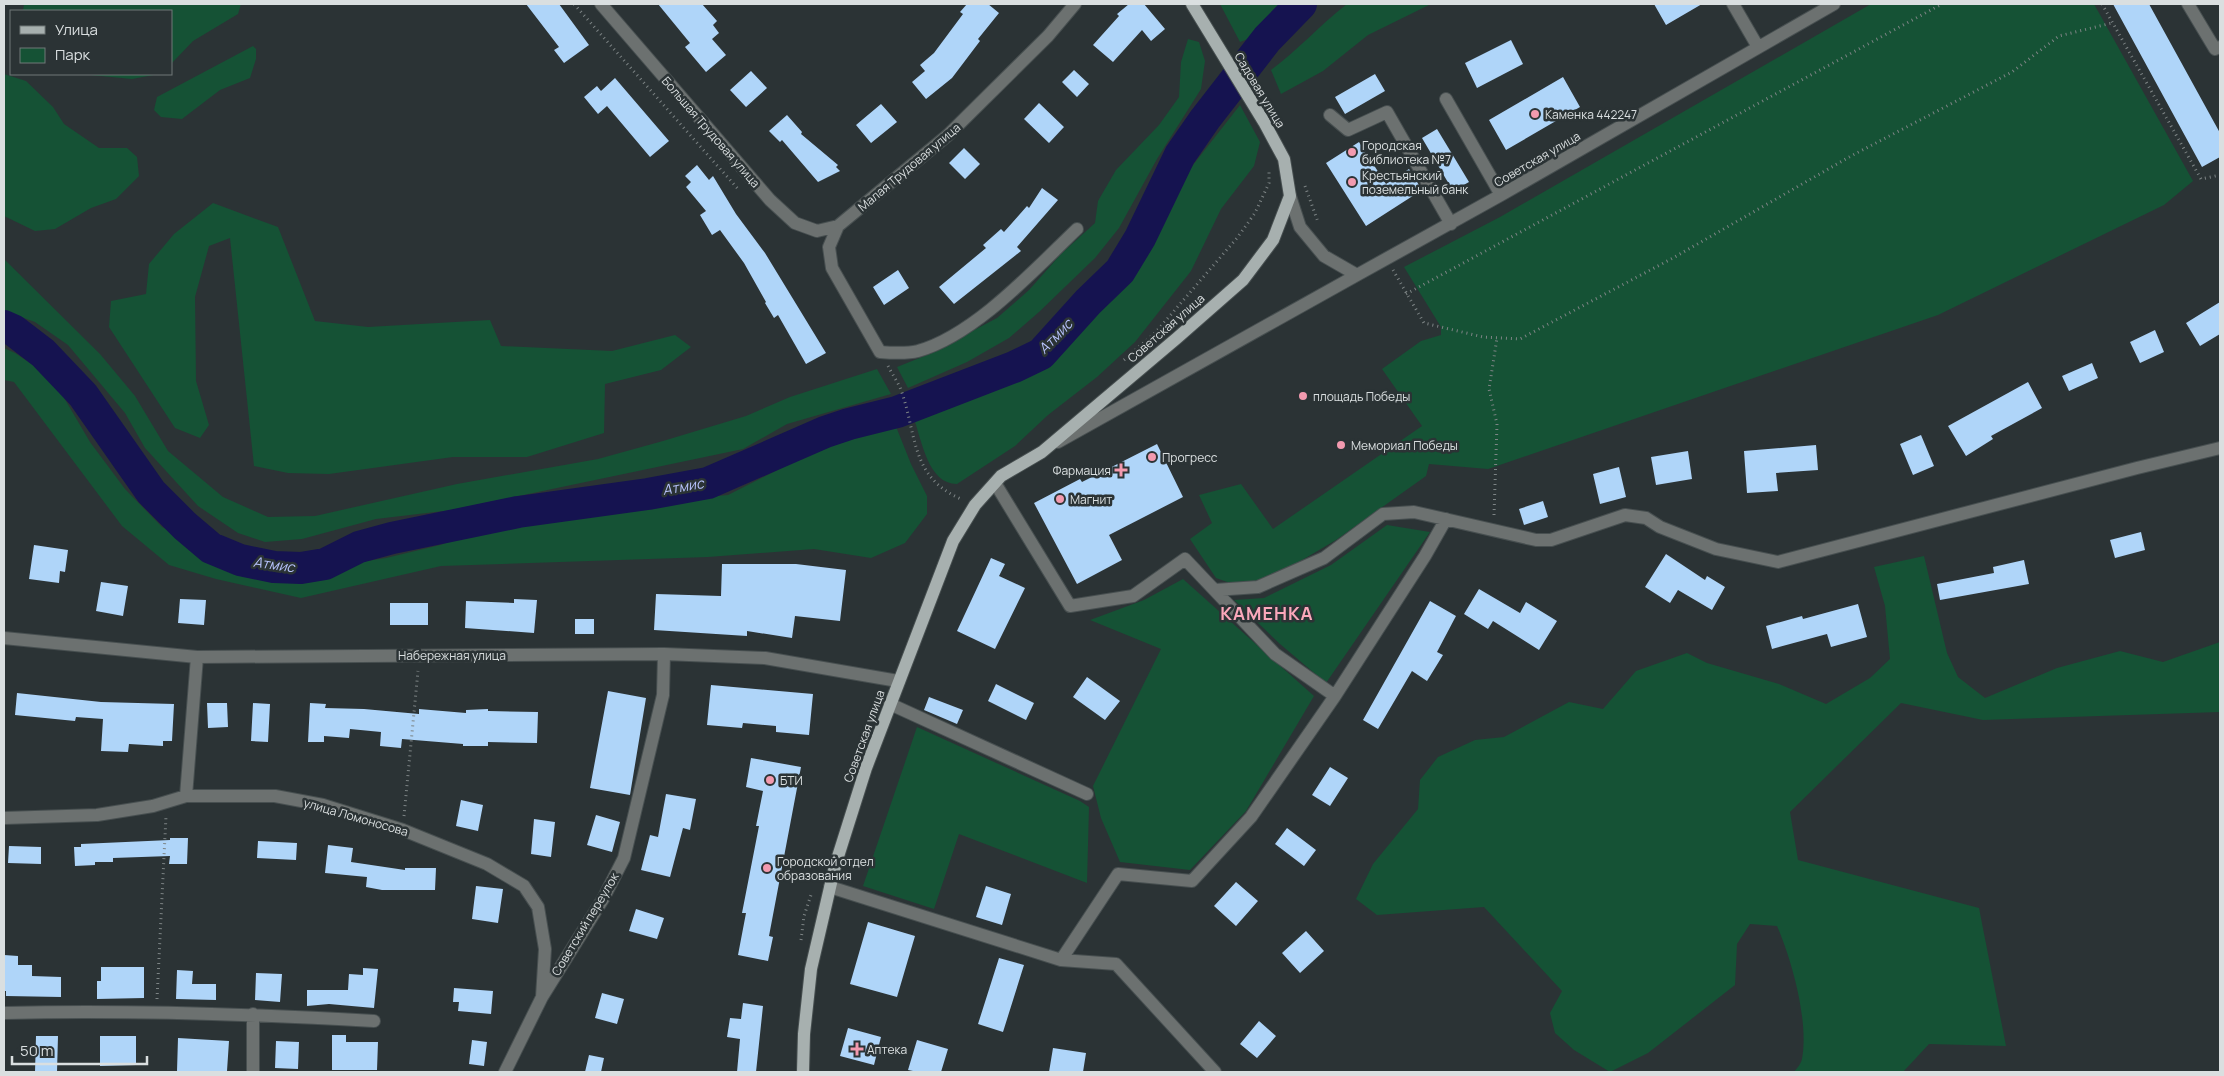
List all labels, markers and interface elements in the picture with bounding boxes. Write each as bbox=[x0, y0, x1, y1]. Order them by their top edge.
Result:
legend bbox=[10, 10, 172, 75]
text: Улица bbox=[55, 19, 98, 40]
text: Парк bbox=[55, 44, 91, 65]
street label: Садовая улица bbox=[1231, 49, 1289, 131]
street label: Большая Трудовая улица bbox=[658, 73, 764, 191]
place label: Каменка 442247 bbox=[1545, 106, 1637, 123]
marker: Каменка 442247 bbox=[1529, 108, 1541, 120]
street label: Малая Трудовая улица bbox=[854, 119, 964, 215]
street label: Советская улица bbox=[1491, 127, 1583, 191]
place label: Городская библиотека №7 bbox=[1362, 137, 1451, 168]
marker: Городская библиотека №7 bbox=[1346, 146, 1358, 158]
place label: Крестьянский поземельный банк bbox=[1362, 167, 1469, 198]
marker: Крестьянский поземельный банк bbox=[1346, 176, 1358, 188]
street label: Советская улица bbox=[1124, 290, 1208, 366]
water label: Атмис bbox=[1034, 314, 1077, 357]
place label: площадь Победы bbox=[1313, 388, 1410, 405]
marker: площадь Победы bbox=[1297, 390, 1309, 402]
place label: Мемориал Победы bbox=[1351, 437, 1458, 454]
marker: Мемориал Победы bbox=[1335, 439, 1347, 451]
place label: Прогресс bbox=[1162, 449, 1218, 466]
marker: Прогресс bbox=[1146, 451, 1158, 463]
place label: Фармация bbox=[1053, 462, 1111, 479]
marker: Фармация bbox=[1115, 464, 1127, 476]
water label: Атмис bbox=[661, 473, 706, 499]
place label: Магнит bbox=[1070, 491, 1112, 508]
marker: Магнит bbox=[1054, 493, 1066, 505]
water label: Атмис bbox=[252, 552, 297, 576]
district label: КАМЕНКА bbox=[1220, 601, 1314, 625]
street label: Набережная улица bbox=[398, 647, 506, 664]
street label: Советская улица bbox=[839, 687, 889, 785]
place label: БТИ bbox=[780, 772, 803, 789]
marker: БТИ bbox=[764, 774, 776, 786]
street label: улица Ломоносова bbox=[302, 794, 410, 840]
place label: Городской отдел образования bbox=[777, 853, 874, 884]
marker: Городской отдел образования bbox=[761, 862, 773, 874]
street label: Советский переулок bbox=[547, 868, 623, 979]
scale bar bbox=[12, 1034, 148, 1066]
text: 50 m bbox=[20, 1040, 54, 1061]
place label: Аптека bbox=[867, 1041, 907, 1058]
marker: Аптека bbox=[851, 1043, 863, 1055]

